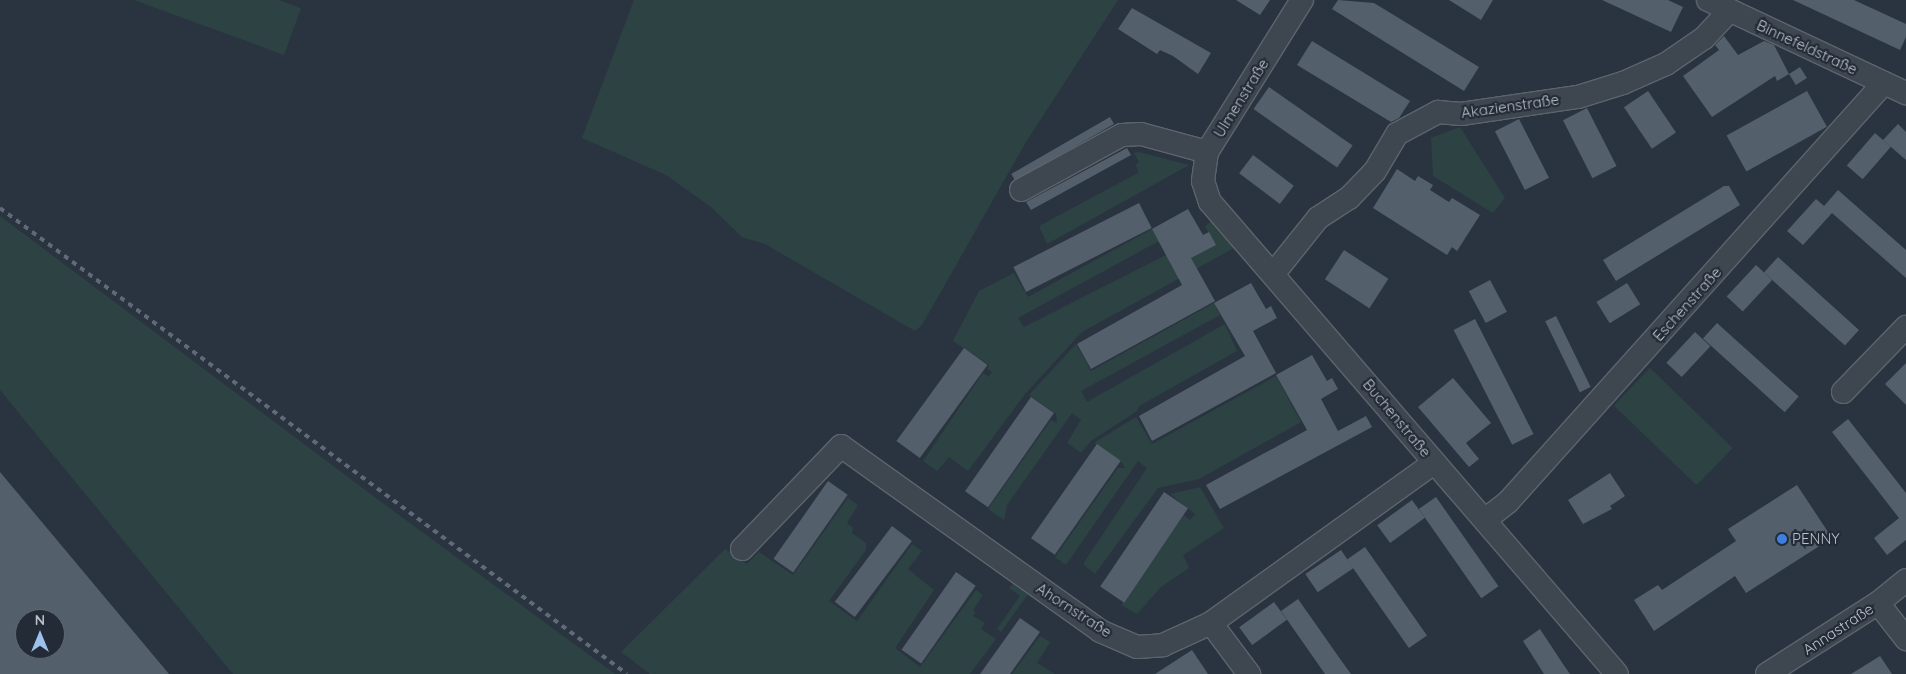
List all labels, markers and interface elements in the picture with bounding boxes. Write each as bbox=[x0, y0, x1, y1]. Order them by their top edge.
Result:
street label: Binnefeldstraße bbox=[1754, 16, 1860, 78]
street label: Ulmenstraße bbox=[1210, 55, 1272, 141]
street label: Akazienstraße bbox=[1460, 90, 1560, 122]
street label: Eschenstraße bbox=[1649, 263, 1725, 345]
street label: Buchenstraße bbox=[1359, 375, 1435, 461]
place label: PENNY bbox=[1792, 530, 1840, 548]
marker: PENNY bbox=[1776, 533, 1788, 545]
street label: Ahornstraße bbox=[1033, 579, 1115, 641]
street label: Annastraße bbox=[1799, 600, 1877, 658]
north arrow bbox=[15, 609, 65, 659]
text: N bbox=[35, 611, 45, 629]

